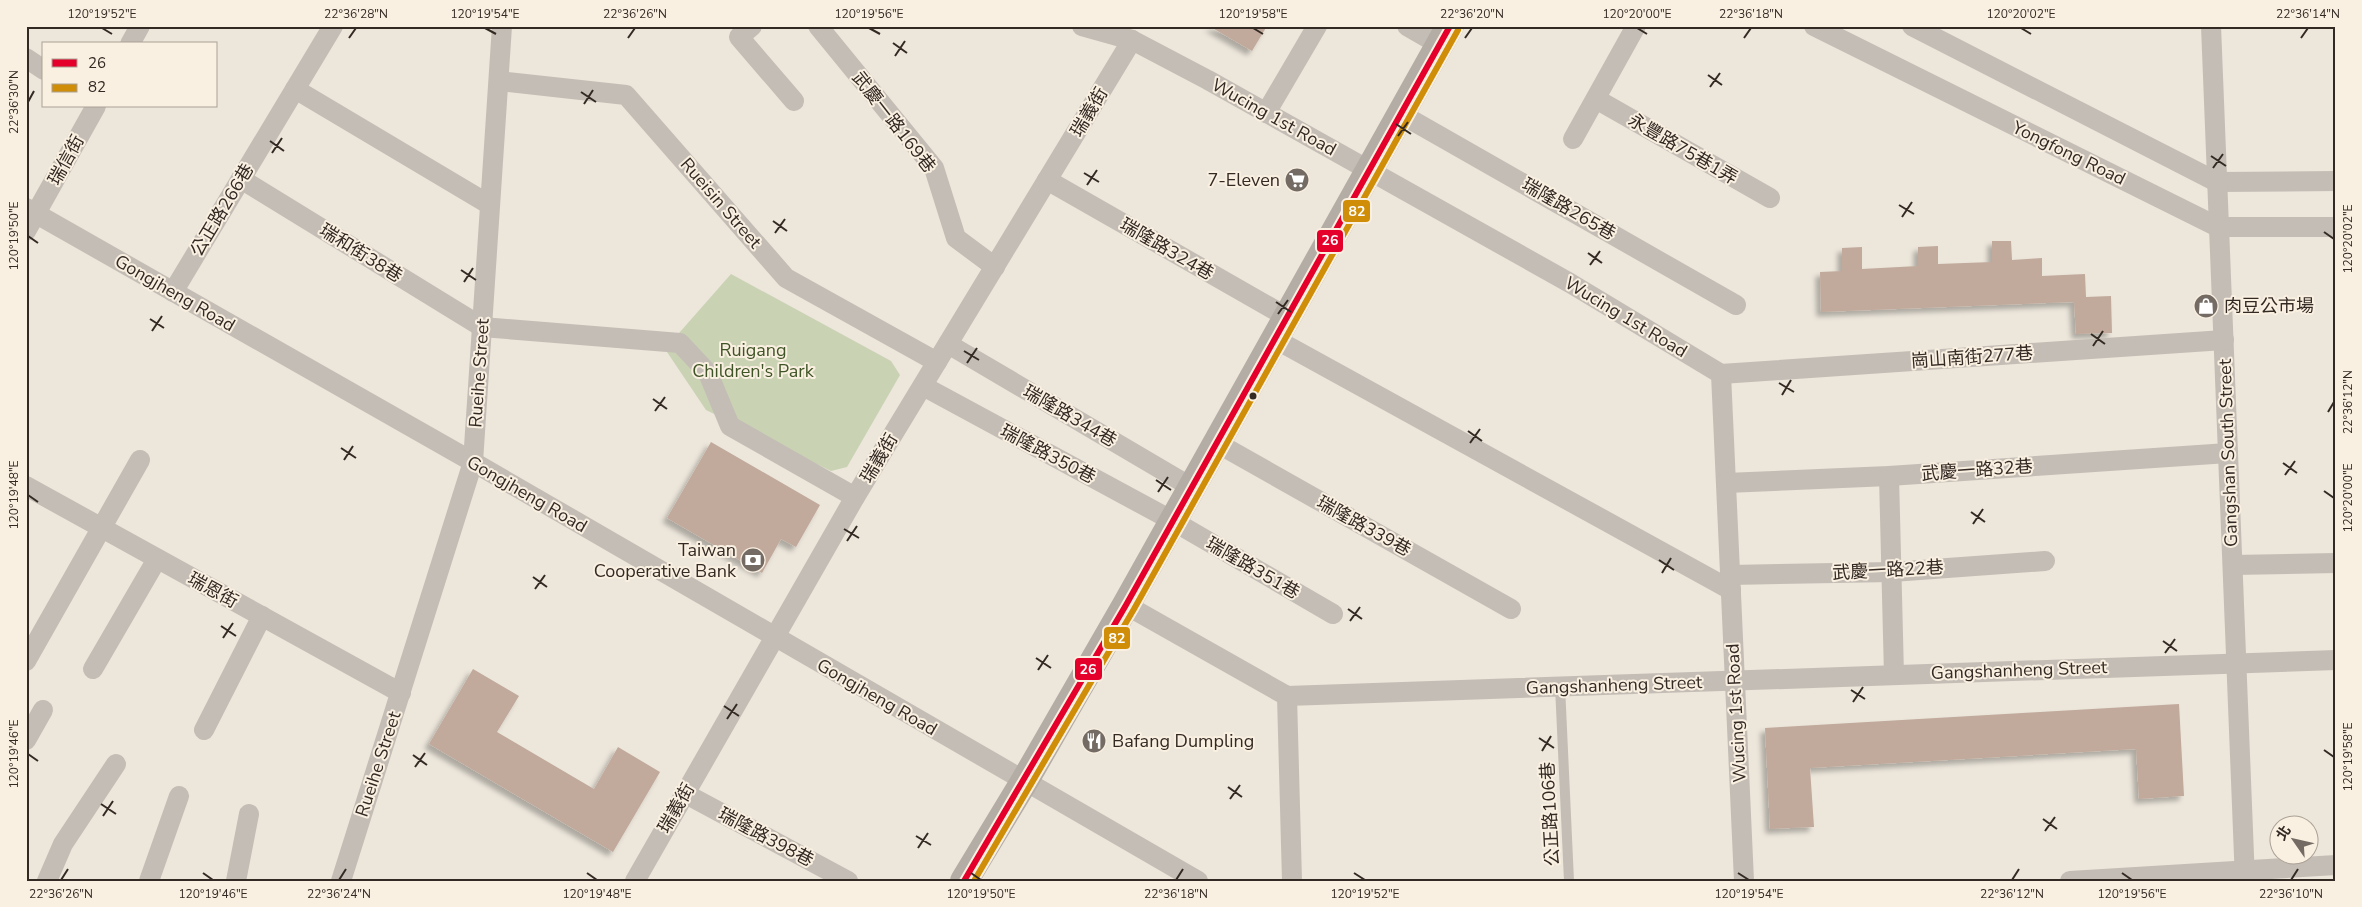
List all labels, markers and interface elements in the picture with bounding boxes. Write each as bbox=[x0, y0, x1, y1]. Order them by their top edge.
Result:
text: 120°19'52"E bbox=[67, 6, 137, 22]
text: 22°36'28"N bbox=[324, 6, 388, 22]
text: 120°19'54"E bbox=[450, 6, 520, 22]
text: 22°36'26"N bbox=[603, 6, 667, 22]
text: 120°19'56"E bbox=[834, 6, 904, 22]
text: 120°19'58"E bbox=[1218, 6, 1288, 22]
text: 22°36'20"N bbox=[1440, 6, 1504, 22]
text: 120°20'00"E bbox=[1602, 6, 1672, 22]
text: 22°36'18"N bbox=[1719, 6, 1783, 22]
text: 120°20'02"E bbox=[1986, 6, 2056, 22]
text: 22°36'14"N bbox=[2276, 6, 2340, 22]
legend bbox=[42, 42, 218, 108]
text: 26 bbox=[88, 53, 106, 73]
street label: 武慶一路169巷 bbox=[847, 66, 941, 178]
text: 22°36'30"N bbox=[6, 70, 22, 134]
street label: Wucing 1st Road bbox=[1207, 73, 1341, 161]
text: 82 bbox=[88, 77, 106, 97]
street label: 瑞義街 bbox=[1065, 83, 1113, 141]
street label: 永豐路75巷1弄 bbox=[1624, 108, 1742, 190]
street label: Yongfong Road bbox=[2008, 115, 2130, 191]
street label: 瑞信街 bbox=[42, 131, 90, 189]
street label: Rueisin Street bbox=[675, 153, 767, 254]
street label: 公正路266巷 bbox=[185, 159, 259, 261]
supermarket icon: 7-Eleven bbox=[1284, 167, 1310, 193]
place label: 7-Eleven bbox=[1207, 168, 1280, 192]
street label: 瑞隆路265巷 bbox=[1518, 173, 1620, 245]
line badge: 82 bbox=[1342, 199, 1371, 223]
text: 120°19'50"E bbox=[6, 201, 22, 271]
text: 82 bbox=[1349, 202, 1365, 221]
text: 120°20'02"E bbox=[2340, 204, 2356, 274]
street label: 瑞隆路324巷 bbox=[1116, 213, 1218, 285]
street label: 瑞和街38巷 bbox=[315, 218, 407, 288]
line badge: 26 bbox=[1316, 229, 1344, 253]
text: 26 bbox=[1322, 231, 1338, 250]
street label: Gongjheng Road bbox=[110, 249, 240, 337]
street label: Wucing 1st Road bbox=[1560, 271, 1692, 363]
shop icon: 肉豆公市場 bbox=[2193, 293, 2219, 319]
place label: 肉豆公市場 bbox=[2224, 294, 2314, 318]
street label: Rueihe Street bbox=[463, 317, 495, 428]
park label: Ruigang Children's Park bbox=[692, 338, 815, 383]
street label: 崗山南街277巷 bbox=[1910, 341, 2034, 373]
street label: Gangshan South Street bbox=[2213, 358, 2243, 547]
text: 22°36'12"N bbox=[2340, 370, 2356, 434]
street label: 瑞隆路344巷 bbox=[1019, 380, 1121, 452]
unlabelled marker bbox=[1248, 391, 1258, 401]
street label: 瑞隆路350巷 bbox=[996, 419, 1100, 489]
street label: 瑞義街 bbox=[855, 429, 903, 487]
street label: Gongjheng Road bbox=[462, 450, 592, 538]
street label: 武慶一路32巷 bbox=[1920, 454, 2034, 486]
text: 120°19'48"E bbox=[6, 460, 22, 530]
text: 120°20'00"E bbox=[2340, 463, 2356, 533]
street label: 瑞隆路339巷 bbox=[1313, 490, 1415, 562]
street label: 瑞隆路351巷 bbox=[1202, 532, 1304, 604]
place label: Taiwan Cooperative Bank bbox=[594, 538, 737, 583]
bank icon: Taiwan Cooperative Bank bbox=[740, 547, 766, 573]
street label: 武慶一路22巷 bbox=[1832, 555, 1944, 585]
street label: 瑞恩街 bbox=[184, 566, 242, 614]
line badge: 82 bbox=[1103, 626, 1131, 650]
text: 82 bbox=[1109, 629, 1125, 648]
street label: Wucing 1st Road bbox=[1720, 643, 1752, 783]
street label: Gongjheng Road bbox=[812, 653, 942, 741]
street label: Gangshanheng Street bbox=[1930, 655, 2108, 685]
line badge: 26 bbox=[1074, 657, 1103, 681]
text: 26 bbox=[1080, 660, 1096, 679]
street label: Gangshanheng Street bbox=[1525, 670, 1703, 700]
street label: Rueihe Street bbox=[350, 708, 407, 820]
text: 120°19'46"E bbox=[6, 719, 22, 789]
text: 120°19'58"E bbox=[2340, 722, 2356, 792]
restaurant icon: Bafang Dumpling bbox=[1081, 728, 1107, 754]
place label: Bafang Dumpling bbox=[1112, 729, 1254, 753]
street label: 公正路106巷 bbox=[1535, 761, 1565, 867]
street label: 瑞義街 bbox=[652, 779, 700, 837]
street label: 瑞隆路398巷 bbox=[714, 802, 818, 872]
north arrow bbox=[2270, 814, 2320, 864]
text: 北 bbox=[2272, 822, 2295, 844]
text: 22°36'26"N bbox=[29, 886, 93, 902]
text: 120°19'46"E bbox=[178, 886, 248, 902]
text: 22°36'24"N bbox=[307, 886, 371, 902]
text: 120°19'48"E bbox=[562, 886, 632, 902]
text: 120°19'50"E bbox=[946, 886, 1016, 902]
text: 22°36'18"N bbox=[1144, 886, 1208, 902]
text: 120°19'52"E bbox=[1330, 886, 1400, 902]
text: 120°19'54"E bbox=[1714, 886, 1784, 902]
text: 22°36'12"N bbox=[1980, 886, 2044, 902]
text: 120°19'56"E bbox=[2097, 886, 2167, 902]
text: 22°36'10"N bbox=[2259, 886, 2323, 902]

